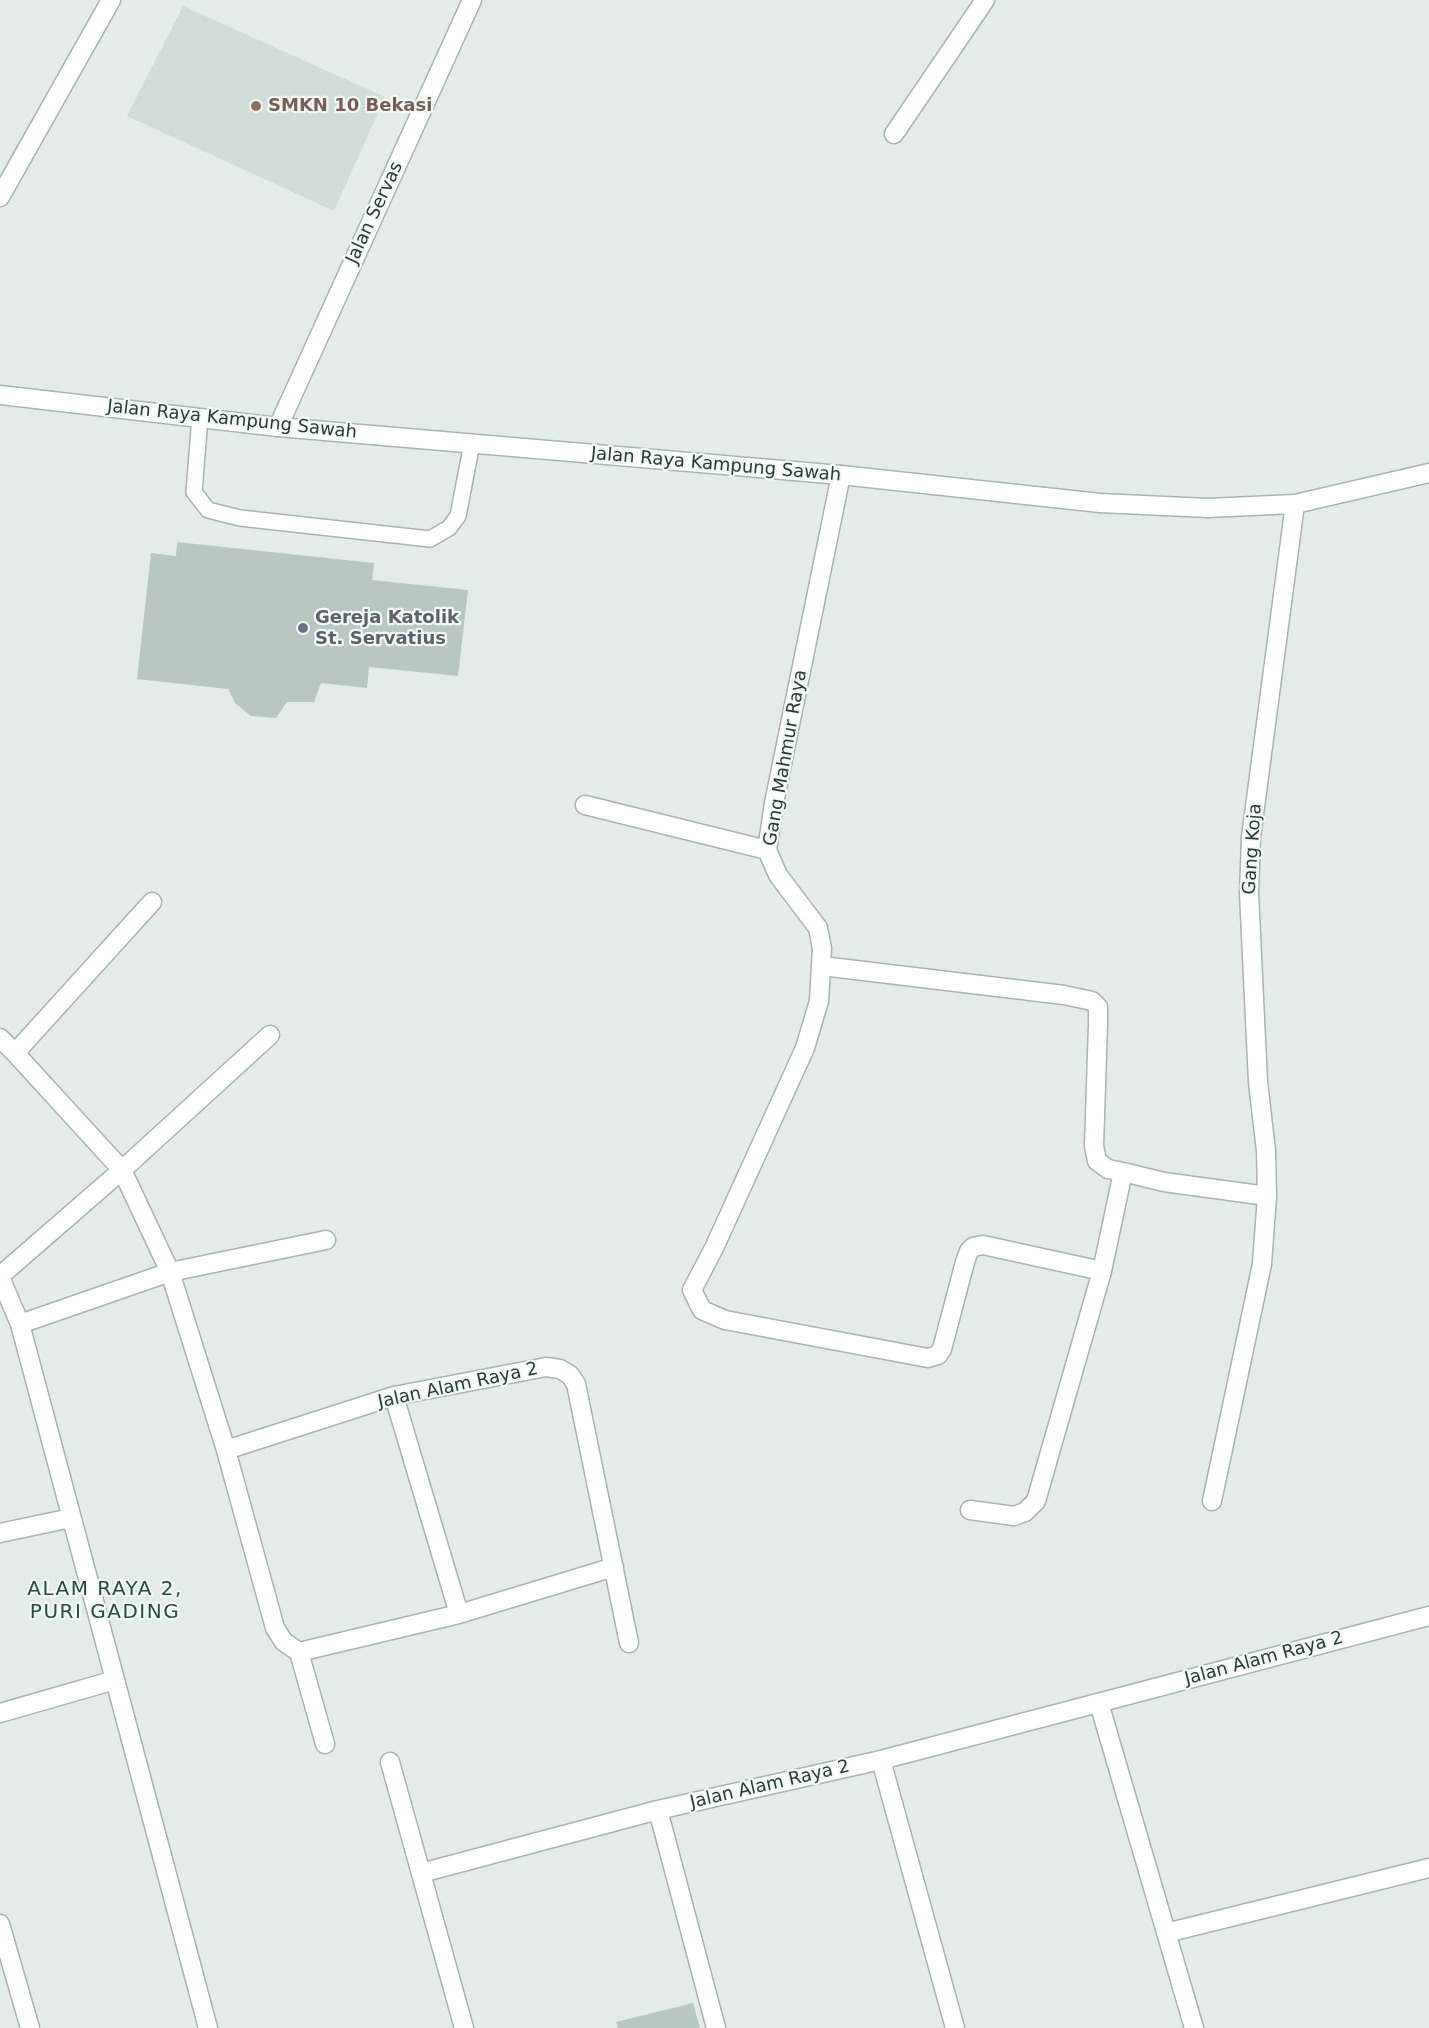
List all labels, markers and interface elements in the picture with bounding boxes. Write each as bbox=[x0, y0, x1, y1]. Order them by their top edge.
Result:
place label: SMKN 10 Bekasi bbox=[268, 95, 432, 117]
marker: SMKN 10 Bekasi bbox=[249, 99, 263, 113]
street label: Jalan Servas bbox=[342, 158, 408, 268]
street label: Jalan Raya Kampung Sawah bbox=[106, 396, 358, 444]
street label: Jalan Raya Kampung Sawah bbox=[590, 443, 842, 487]
place label: Gereja Katolik St. Servatius bbox=[315, 607, 459, 650]
marker: Gereja Katolik St. Servatius bbox=[296, 621, 310, 635]
street label: Gang Mahmur Raya bbox=[760, 668, 812, 848]
street label: Gang Koja bbox=[1239, 803, 1267, 895]
street label: Jalan Alam Raya 2 bbox=[376, 1358, 540, 1414]
district label: ALAM RAYA 2, PURI GADING bbox=[27, 1578, 183, 1625]
street label: Jalan Alam Raya 2 bbox=[1182, 1627, 1346, 1691]
street label: Jalan Alam Raya 2 bbox=[688, 1756, 852, 1814]

